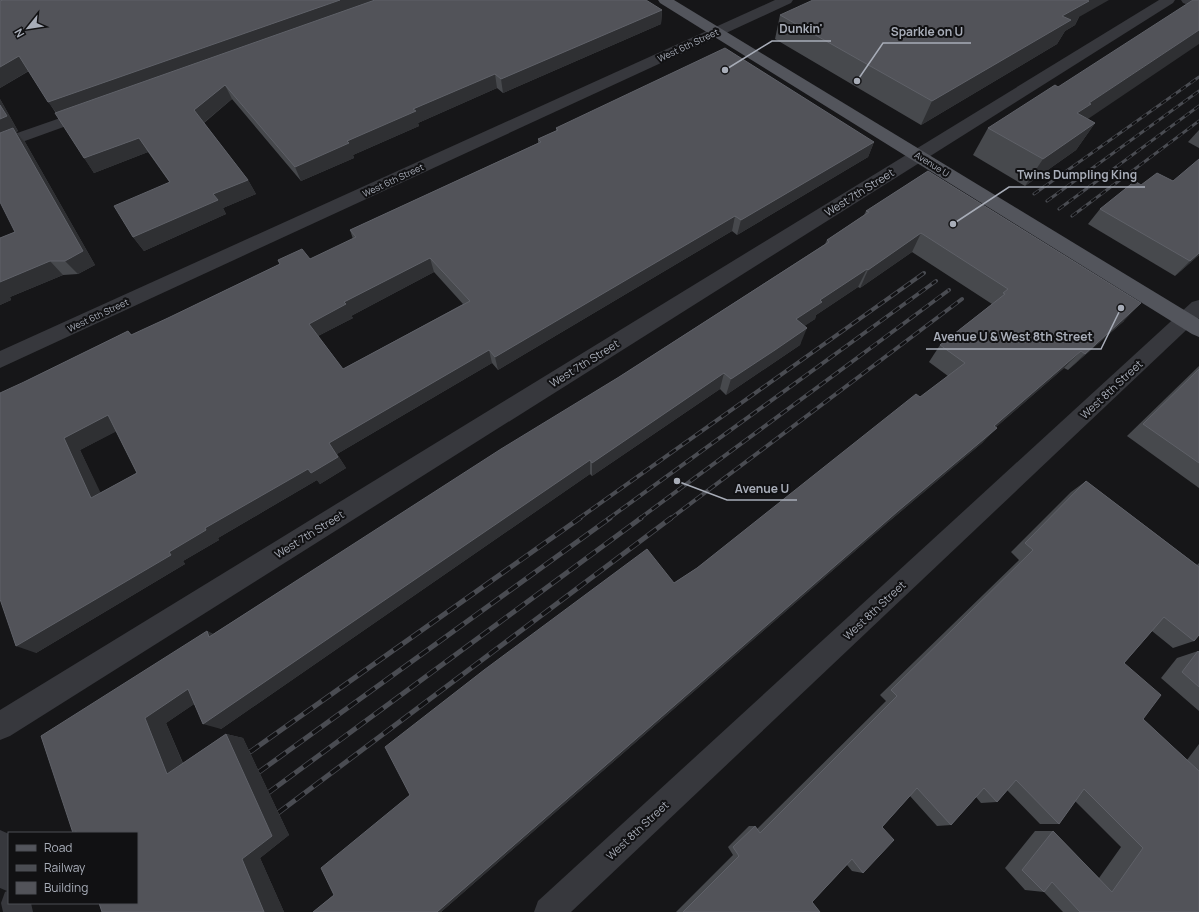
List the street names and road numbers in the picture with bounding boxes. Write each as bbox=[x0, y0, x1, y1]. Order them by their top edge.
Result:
street label: West 6th Street bbox=[655, 25, 721, 65]
street label: Avenue U bbox=[912, 148, 952, 180]
street label: West 6th Street bbox=[360, 160, 426, 200]
street label: West 7th Street bbox=[821, 165, 897, 219]
street label: West 6th Street bbox=[65, 295, 131, 335]
street label: West 7th Street bbox=[546, 336, 622, 390]
street label: West 8th Street bbox=[1077, 356, 1145, 422]
street label: West 7th Street bbox=[271, 507, 347, 561]
street label: West 8th Street bbox=[840, 577, 908, 643]
street label: West 8th Street bbox=[603, 797, 671, 863]

